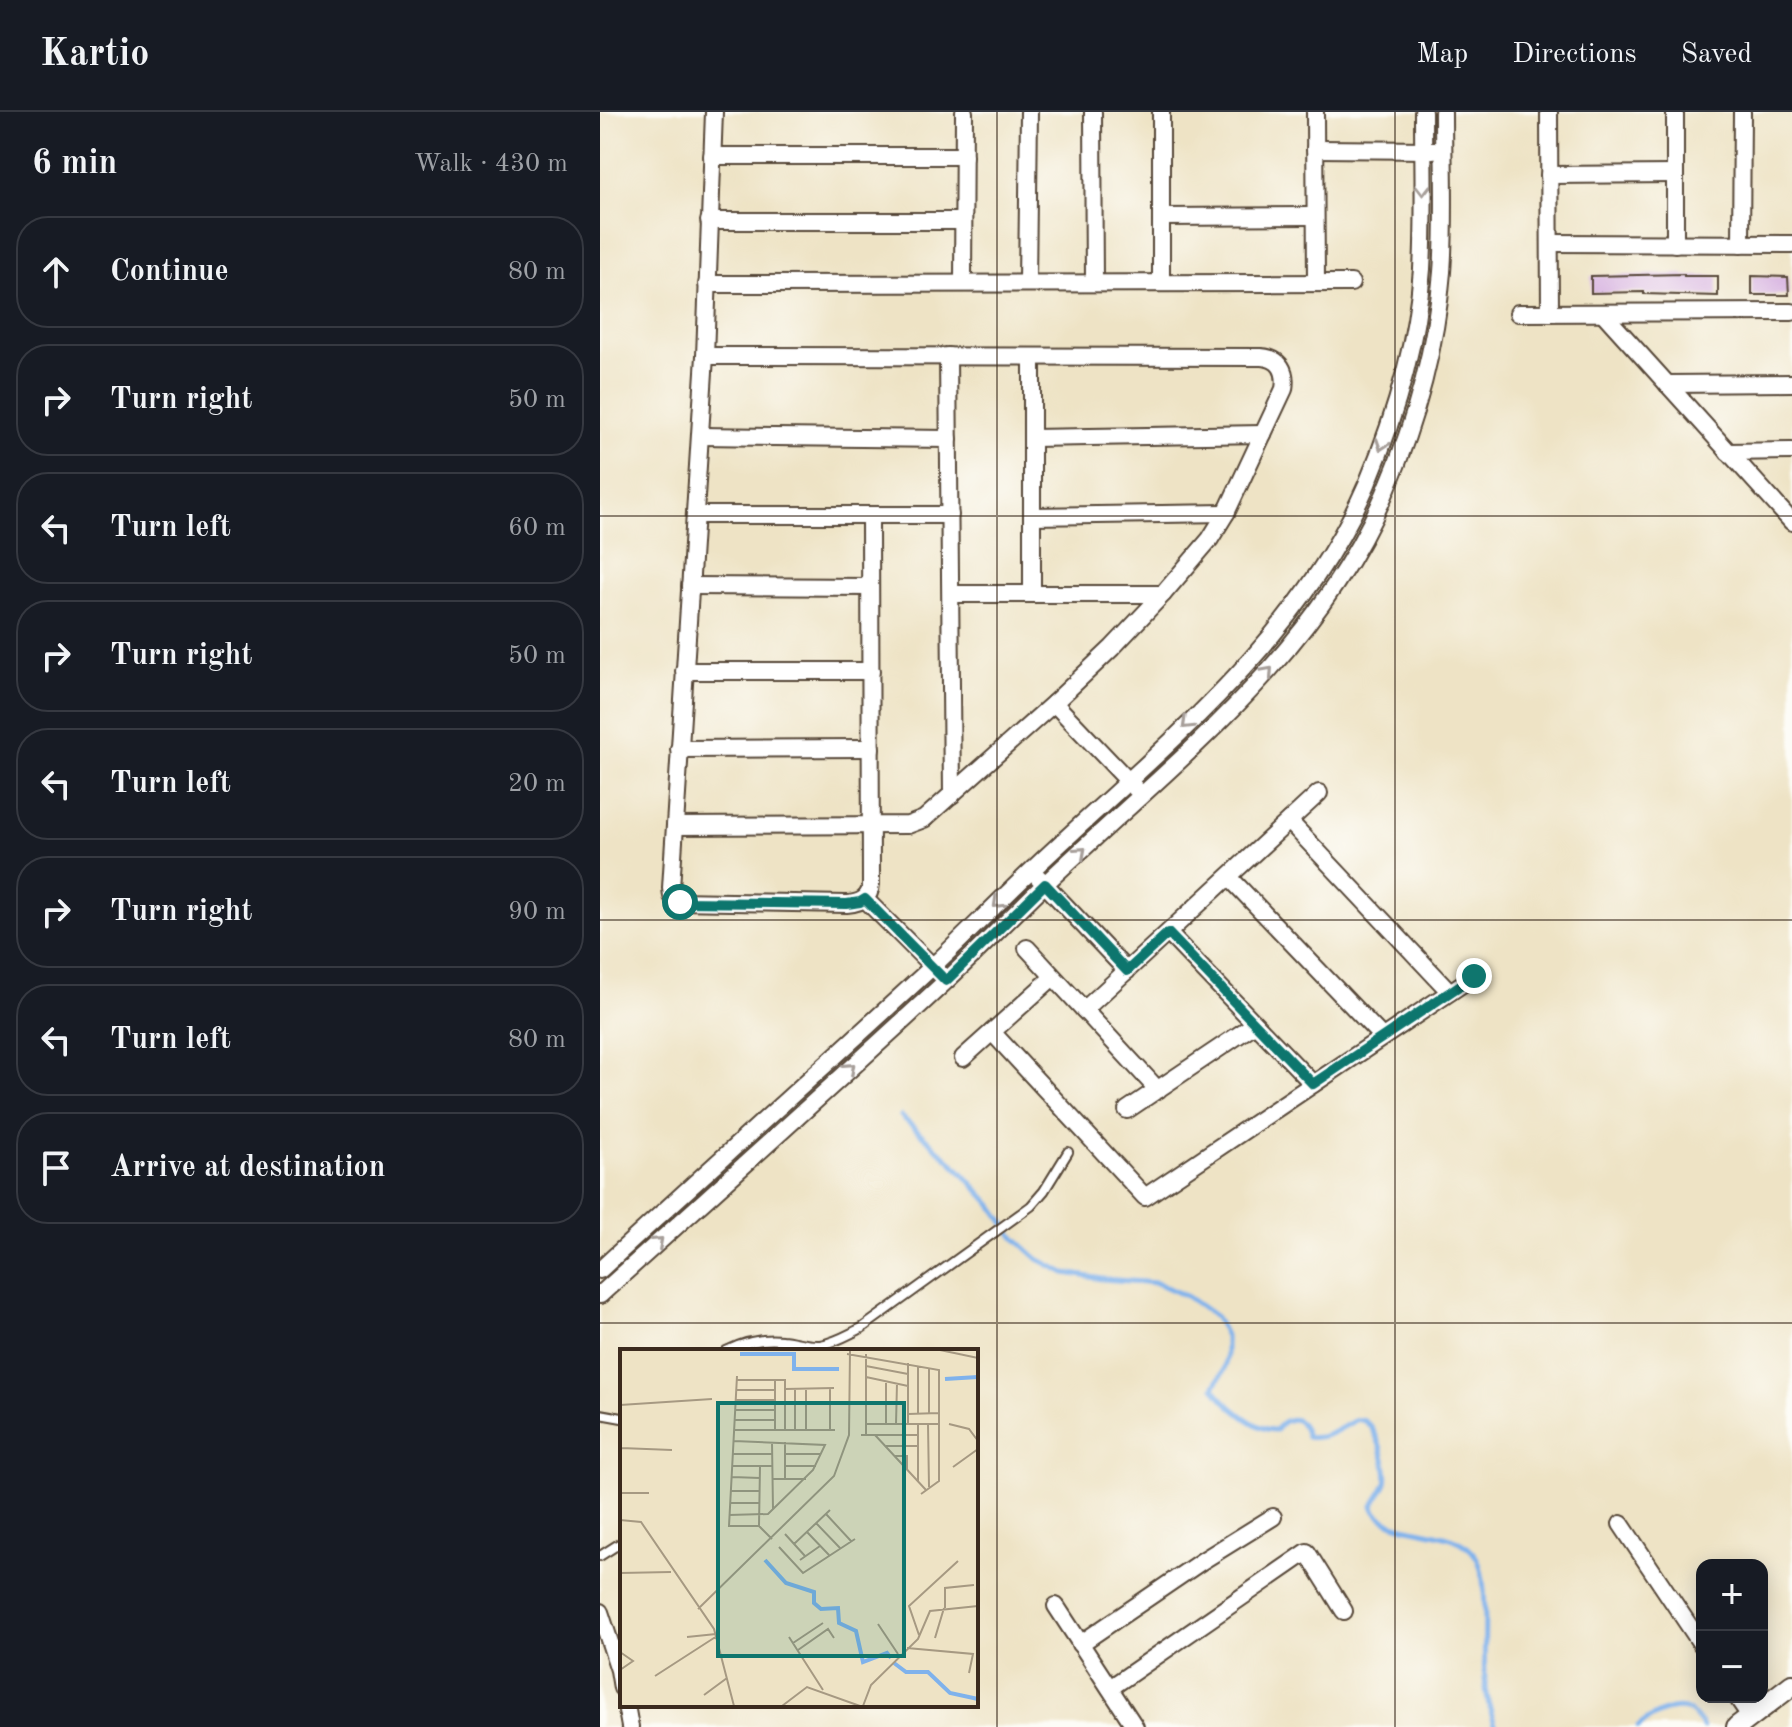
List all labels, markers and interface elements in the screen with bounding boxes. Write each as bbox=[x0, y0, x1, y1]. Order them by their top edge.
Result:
text: Kartio bbox=[40, 36, 149, 74]
text: Map bbox=[1416, 41, 1468, 69]
text: Directions bbox=[1512, 41, 1637, 69]
text: Saved bbox=[1681, 41, 1752, 69]
text: 6 min bbox=[32, 147, 117, 181]
text: Walk · 430 m bbox=[414, 151, 568, 177]
one-way arrow bbox=[1414, 184, 1432, 197]
icon: ahead bbox=[34, 250, 78, 294]
text: Continue bbox=[110, 257, 229, 287]
text: 80 m bbox=[508, 259, 566, 285]
icon: right bbox=[34, 378, 78, 422]
text: Turn right bbox=[110, 385, 252, 415]
text: 50 m bbox=[508, 387, 566, 413]
one-way arrow bbox=[1375, 437, 1391, 451]
icon: left bbox=[34, 506, 78, 550]
text: Turn left bbox=[110, 513, 231, 543]
text: 60 m bbox=[508, 515, 566, 541]
icon: right bbox=[34, 634, 78, 678]
text: Turn right bbox=[110, 641, 252, 671]
text: 50 m bbox=[508, 643, 566, 669]
one-way arrow bbox=[1259, 666, 1273, 681]
one-way arrow bbox=[1182, 715, 1196, 729]
icon: left bbox=[34, 762, 78, 806]
text: Turn left bbox=[110, 769, 231, 799]
text: 20 m bbox=[508, 771, 566, 797]
one-way arrow bbox=[1072, 846, 1086, 861]
route start bbox=[662, 884, 698, 920]
icon: right bbox=[34, 890, 78, 934]
one-way arrow bbox=[993, 893, 1007, 908]
text: Turn right bbox=[110, 897, 252, 927]
text: 90 m bbox=[508, 899, 566, 925]
route end bbox=[1456, 958, 1492, 994]
icon: left bbox=[34, 1018, 78, 1062]
text: Turn left bbox=[110, 1025, 231, 1055]
text: 80 m bbox=[508, 1027, 566, 1053]
one-way arrow bbox=[841, 1063, 856, 1077]
icon: arrive bbox=[34, 1146, 78, 1190]
text: Arrive at destination bbox=[110, 1153, 385, 1183]
one-way arrow bbox=[648, 1238, 663, 1252]
inset map bbox=[620, 1349, 978, 1707]
map controls bbox=[1696, 1559, 1768, 1703]
button: + bbox=[1696, 1559, 1768, 1631]
button: − bbox=[1696, 1631, 1768, 1703]

